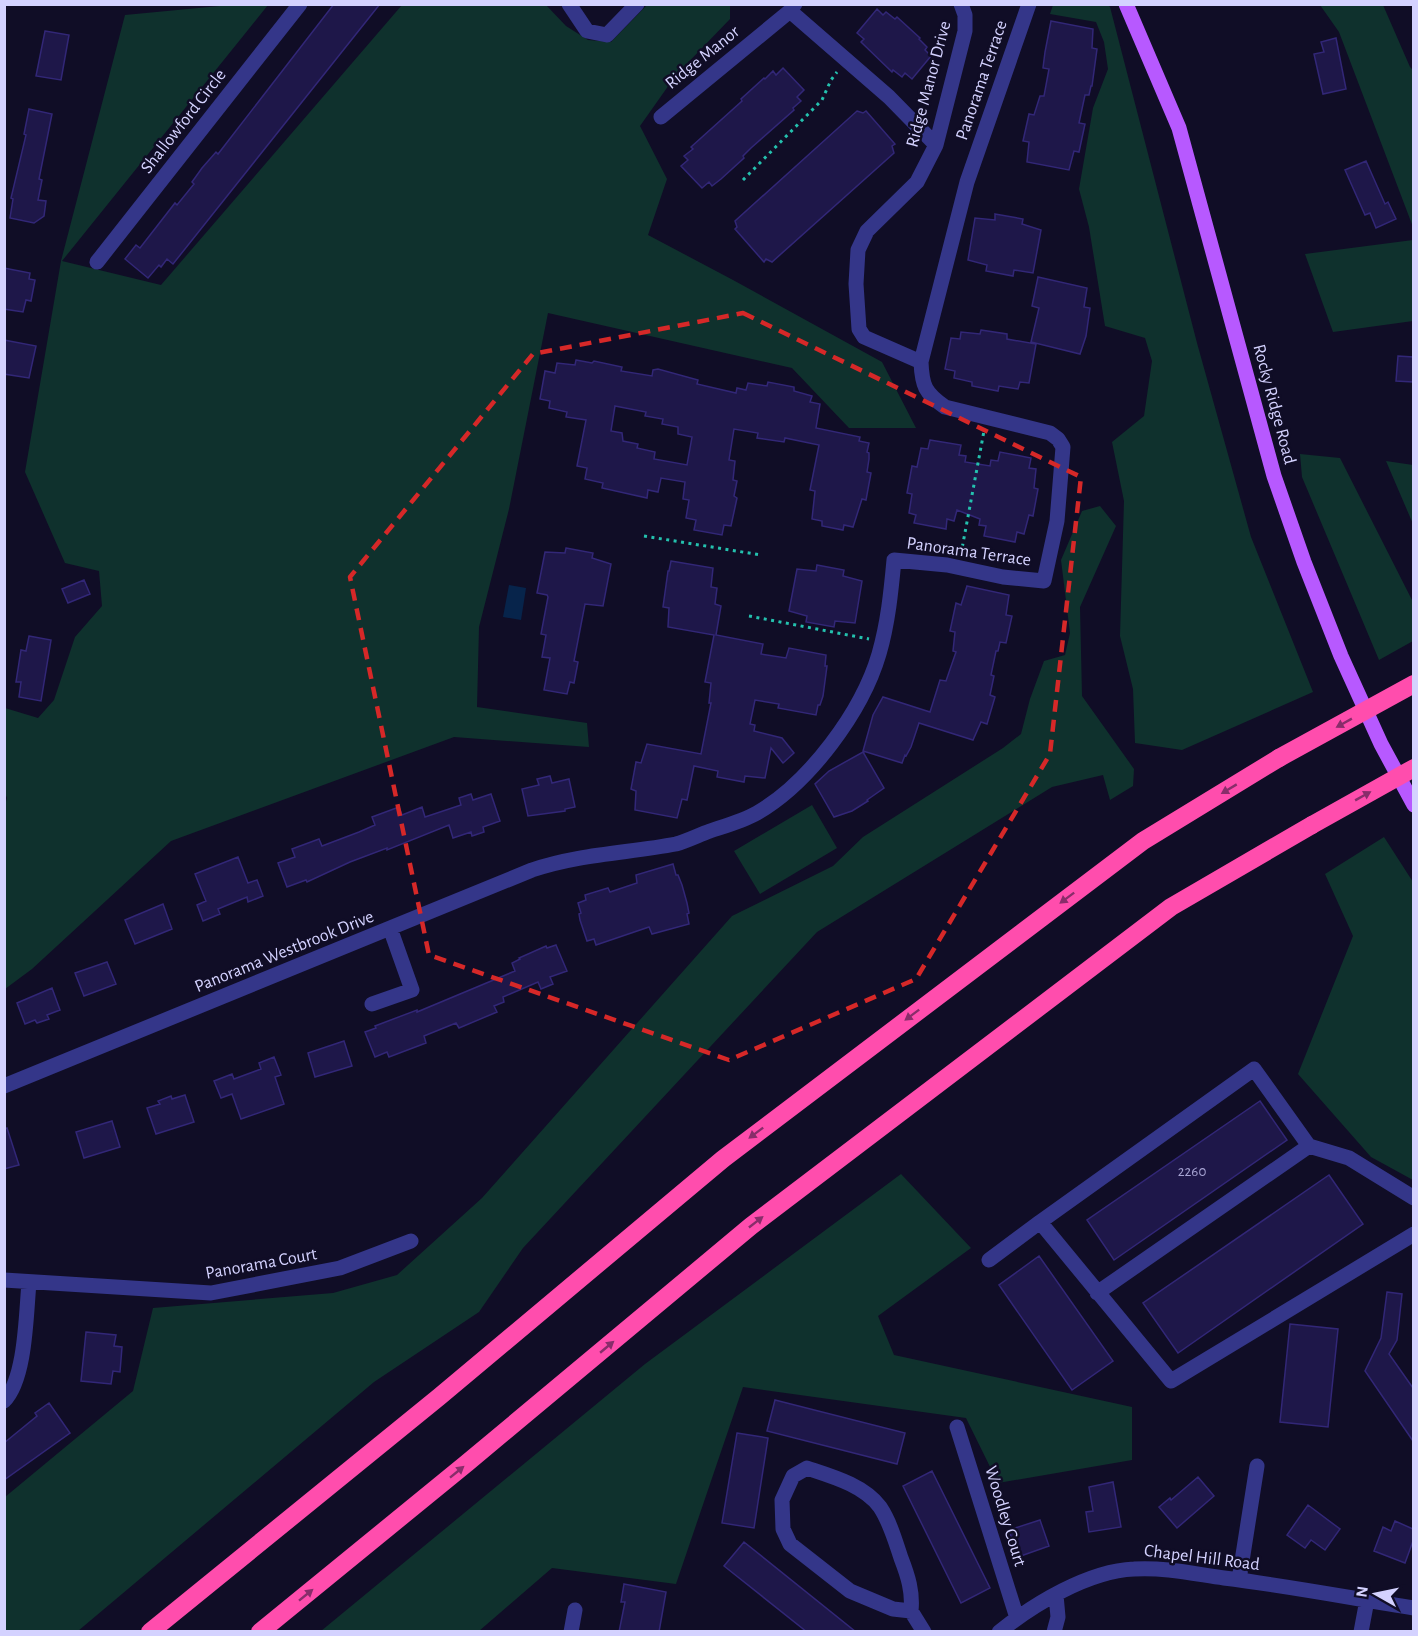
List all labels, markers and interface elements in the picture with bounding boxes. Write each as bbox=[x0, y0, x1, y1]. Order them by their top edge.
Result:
street label: Panorama Terrace bbox=[953, 18, 1011, 143]
street label: Ridge Manor Drive bbox=[903, 19, 954, 149]
street label: Ridge Manor bbox=[662, 22, 743, 93]
street label: Shallowford Circle bbox=[138, 66, 230, 177]
street label: Rocky Ridge Road bbox=[1249, 342, 1299, 466]
street label: Panorama Terrace bbox=[906, 534, 1032, 570]
one-way arrow bbox=[1336, 717, 1352, 728]
one-way arrow bbox=[1221, 783, 1237, 794]
one-way arrow bbox=[1354, 791, 1371, 801]
one-way arrow bbox=[1060, 891, 1075, 903]
street label: Panorama Westbrook Drive bbox=[192, 908, 377, 996]
one-way arrow bbox=[904, 1009, 919, 1021]
one-way arrow bbox=[749, 1127, 765, 1139]
house number: 2260 bbox=[1178, 1164, 1206, 1179]
one-way arrow bbox=[749, 1216, 764, 1228]
street label: Panorama Court bbox=[204, 1245, 319, 1283]
one-way arrow bbox=[599, 1340, 615, 1353]
street label: Woodley Court bbox=[981, 1464, 1029, 1569]
one-way arrow bbox=[449, 1465, 465, 1478]
street label: Chapel Hill Road bbox=[1143, 1542, 1261, 1574]
north arrow bbox=[1346, 1564, 1406, 1624]
text: N bbox=[1353, 1585, 1371, 1599]
one-way arrow bbox=[298, 1589, 313, 1601]

